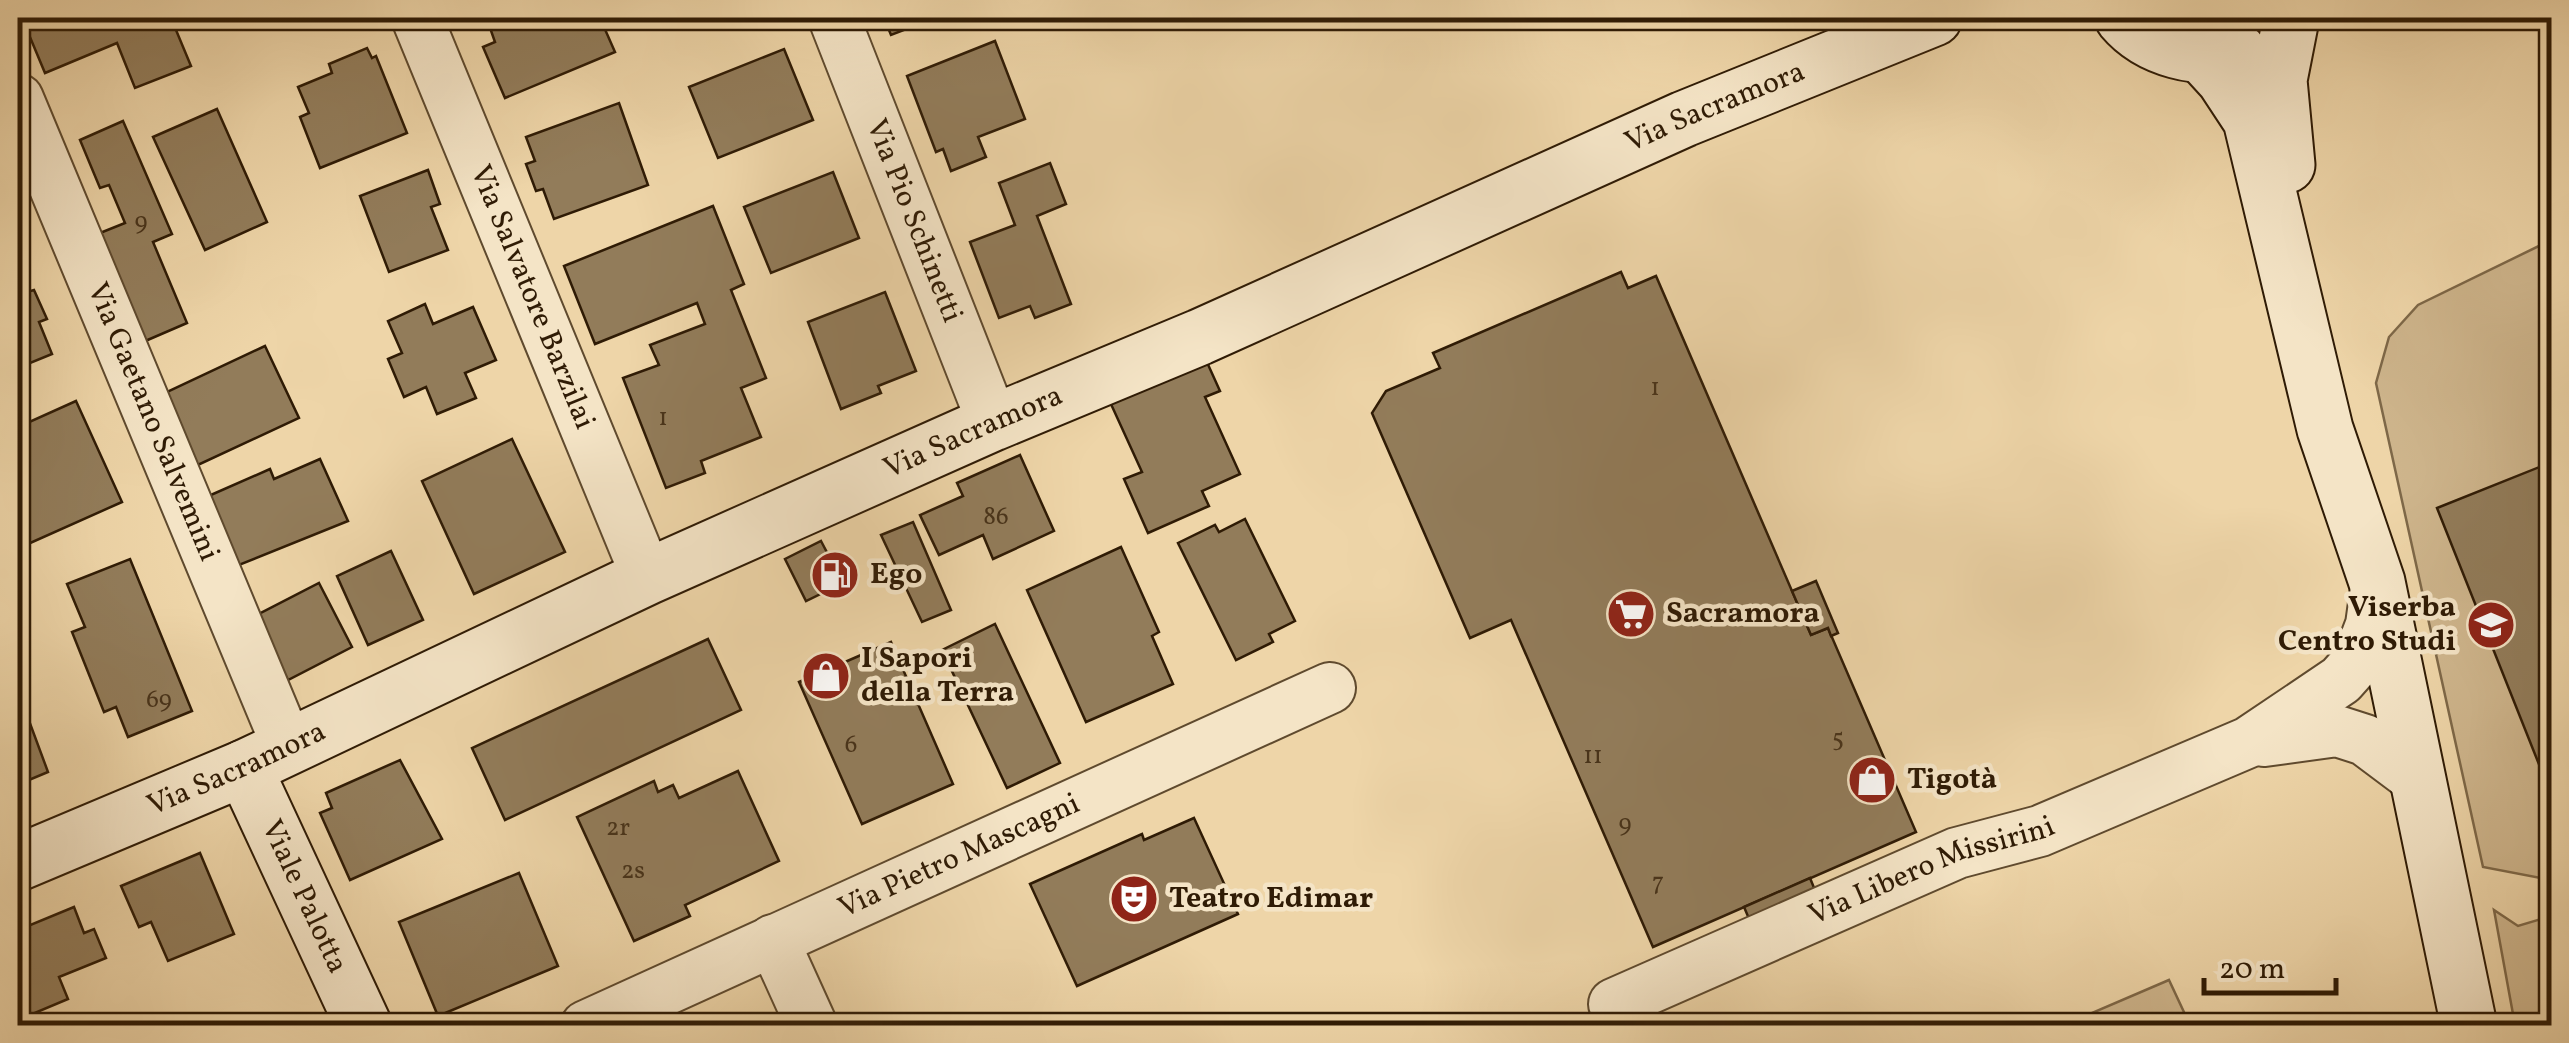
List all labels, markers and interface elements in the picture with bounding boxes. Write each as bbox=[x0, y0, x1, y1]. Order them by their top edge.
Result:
street label: Via Sacramora bbox=[1618, 51, 1811, 164]
street label: Via Pio Schinetti bbox=[855, 113, 973, 329]
street label: Via Salvatore Barzilai bbox=[459, 159, 605, 436]
house number: 9 bbox=[135, 205, 148, 240]
street label: Via Gaetano Salvemini bbox=[76, 276, 229, 568]
house number: 1 bbox=[1650, 371, 1660, 406]
street label: Via Sacramora bbox=[877, 375, 1069, 490]
house number: 1 bbox=[658, 401, 668, 436]
house number: 86 bbox=[983, 500, 1009, 535]
fuel station icon: Ego bbox=[809, 549, 861, 601]
place label: Ego bbox=[870, 554, 922, 596]
place label: Viserba Centro Studi bbox=[2278, 587, 2456, 663]
supermarket icon: Sacramora bbox=[1605, 588, 1657, 640]
place label: Sacramora bbox=[1666, 593, 1820, 635]
school or university icon: Viserba Centro Studi bbox=[2465, 599, 2517, 651]
place label: I Sapori della Terra bbox=[861, 638, 1014, 714]
shop icon: I Sapori della Terra bbox=[800, 650, 852, 702]
house number: 69 bbox=[146, 683, 172, 718]
street label: Via Sacramora bbox=[141, 711, 333, 827]
house number: 5 bbox=[1832, 722, 1844, 757]
house number: 6 bbox=[845, 728, 857, 763]
house number: 11 bbox=[1583, 739, 1603, 774]
shop icon: Tigotà bbox=[1846, 754, 1898, 806]
place label: Tigotà bbox=[1907, 759, 1997, 801]
street label: Via Pietro Mascagni bbox=[832, 783, 1087, 930]
street label: Via Libero Missirini bbox=[1802, 806, 2062, 937]
house number: 9 bbox=[1619, 807, 1632, 842]
house number: 2r bbox=[606, 811, 630, 846]
street label: Viale Palotta bbox=[250, 813, 358, 981]
house number: 2s bbox=[621, 854, 645, 889]
house number: 7 bbox=[1652, 866, 1664, 901]
theatre icon: Teatro Edimar bbox=[1108, 873, 1160, 925]
place label: Teatro Edimar bbox=[1169, 878, 1373, 920]
scale bar bbox=[2204, 933, 2336, 995]
text: 20 m bbox=[2219, 949, 2285, 991]

